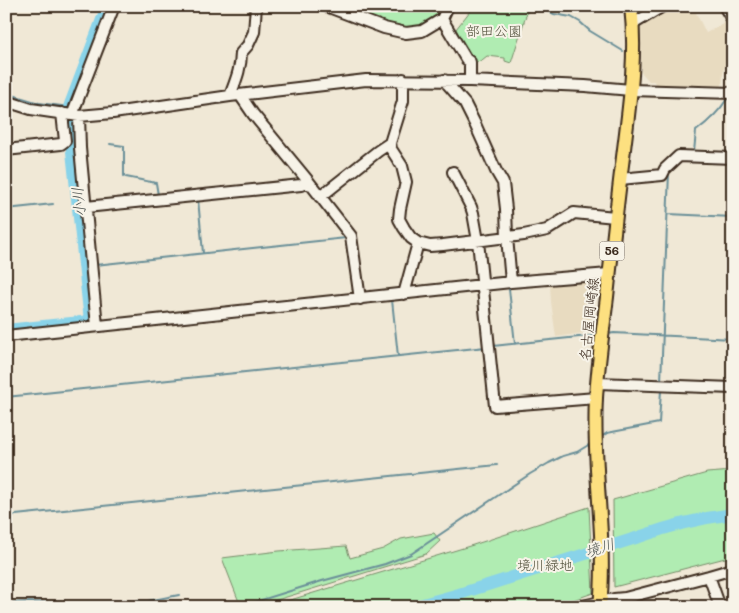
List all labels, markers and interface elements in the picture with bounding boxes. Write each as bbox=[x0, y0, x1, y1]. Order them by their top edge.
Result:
park label: 部田公園 bbox=[466, 21, 522, 40]
water label: 小川 bbox=[66, 186, 90, 218]
road number: 56 bbox=[600, 242, 624, 260]
street label: 名古屋岡崎線 bbox=[575, 276, 602, 362]
water label: 境川 bbox=[582, 533, 617, 561]
park label: 境川緑地 bbox=[517, 555, 573, 574]

